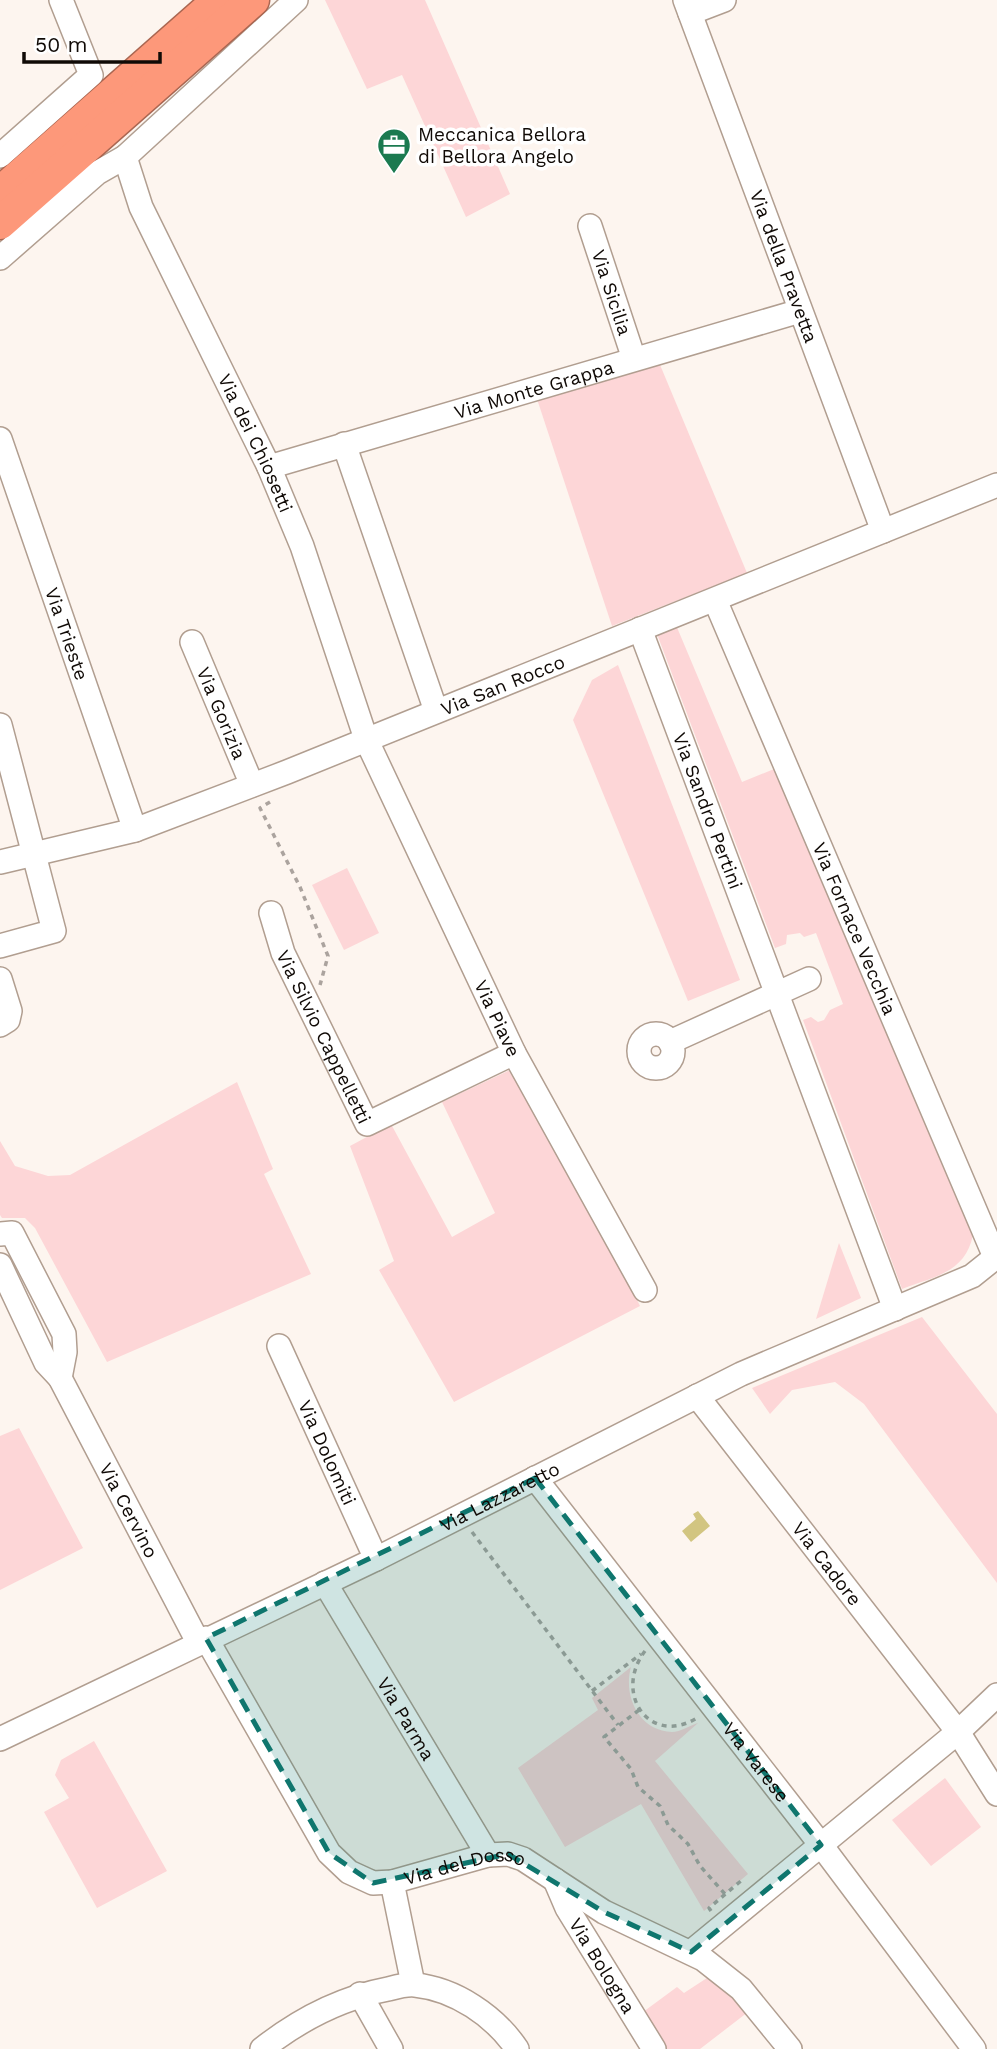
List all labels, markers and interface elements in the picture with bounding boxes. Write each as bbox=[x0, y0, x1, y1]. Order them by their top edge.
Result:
scale bar bbox=[24, 21, 161, 65]
text: 50 m bbox=[35, 32, 87, 57]
place label: Meccanica Bellora di Bellora Angelo bbox=[418, 123, 586, 168]
office icon: Meccanica Bellora di Bellora Angelo bbox=[375, 126, 413, 175]
street label: Via della Pravetta bbox=[745, 187, 823, 346]
street label: Via Sicilia bbox=[587, 247, 636, 339]
street label: Via Monte Grappa bbox=[451, 355, 617, 424]
street label: Via dei Chiosetti bbox=[213, 370, 298, 516]
street label: Via Trieste bbox=[40, 584, 93, 683]
street label: Via San Rocco bbox=[437, 650, 568, 721]
street label: Via Gorizia bbox=[192, 663, 251, 763]
street label: Via Sandro Pertini bbox=[668, 729, 747, 892]
street label: Via Fornace Vecchia bbox=[808, 839, 901, 1019]
street label: Via Silvio Cappelletti bbox=[271, 946, 376, 1127]
street label: Via Piave bbox=[469, 976, 525, 1061]
street label: Via Dolomiti bbox=[293, 1397, 361, 1509]
street label: Via Lazzaretto bbox=[436, 1457, 563, 1537]
street label: Via Cervino bbox=[94, 1459, 163, 1562]
street label: Via Cadore bbox=[787, 1517, 866, 1610]
street label: Via Parma bbox=[372, 1673, 440, 1765]
street label: Via Varese bbox=[718, 1718, 794, 1807]
street label: Via del Dosso bbox=[401, 1843, 529, 1890]
street label: Via Bologna bbox=[564, 1914, 640, 2018]

